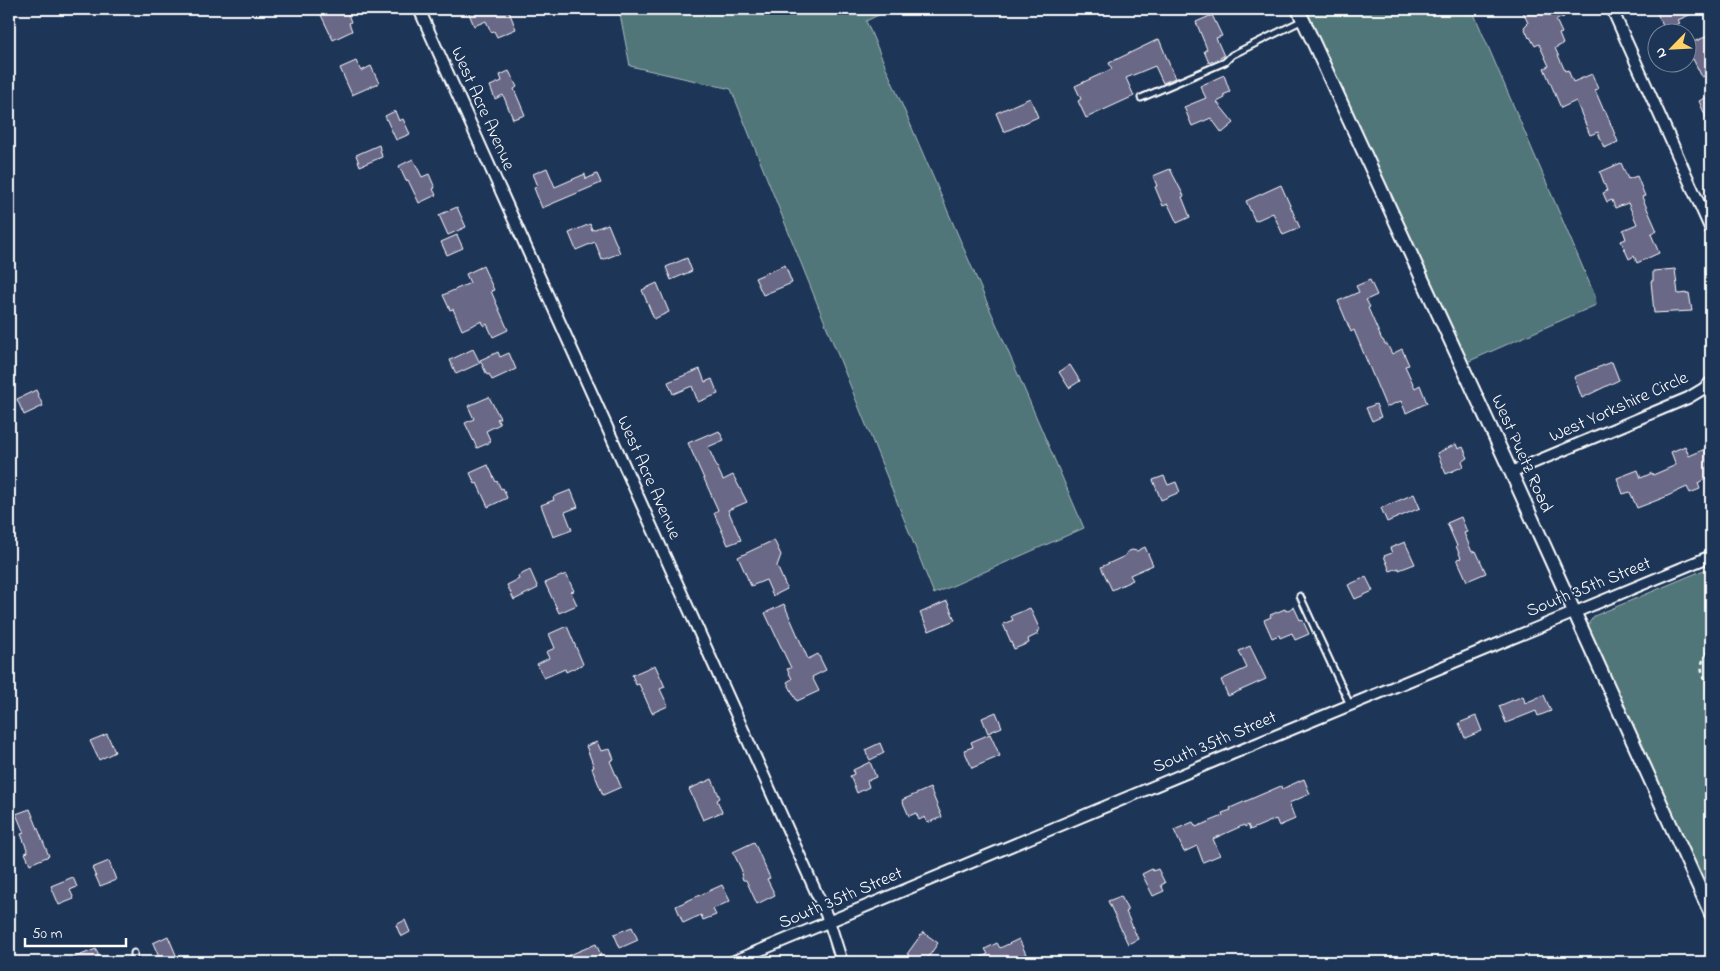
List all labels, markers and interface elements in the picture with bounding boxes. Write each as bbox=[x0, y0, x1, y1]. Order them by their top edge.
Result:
north arrow bbox=[1648, 22, 1698, 72]
street label: West Acre Avenue bbox=[443, 43, 521, 176]
text: N bbox=[1650, 44, 1673, 61]
street label: West Yorkshire Circle bbox=[1546, 365, 1693, 450]
street label: West Puetz Road bbox=[1483, 391, 1559, 517]
street label: West Acre Avenue bbox=[609, 412, 687, 545]
street label: South 35th Street bbox=[1523, 551, 1655, 625]
street label: South 35th Street bbox=[1149, 705, 1281, 781]
street label: South 35th Street bbox=[775, 861, 907, 937]
scale bar bbox=[25, 916, 126, 948]
text: 50 m bbox=[32, 923, 63, 945]

